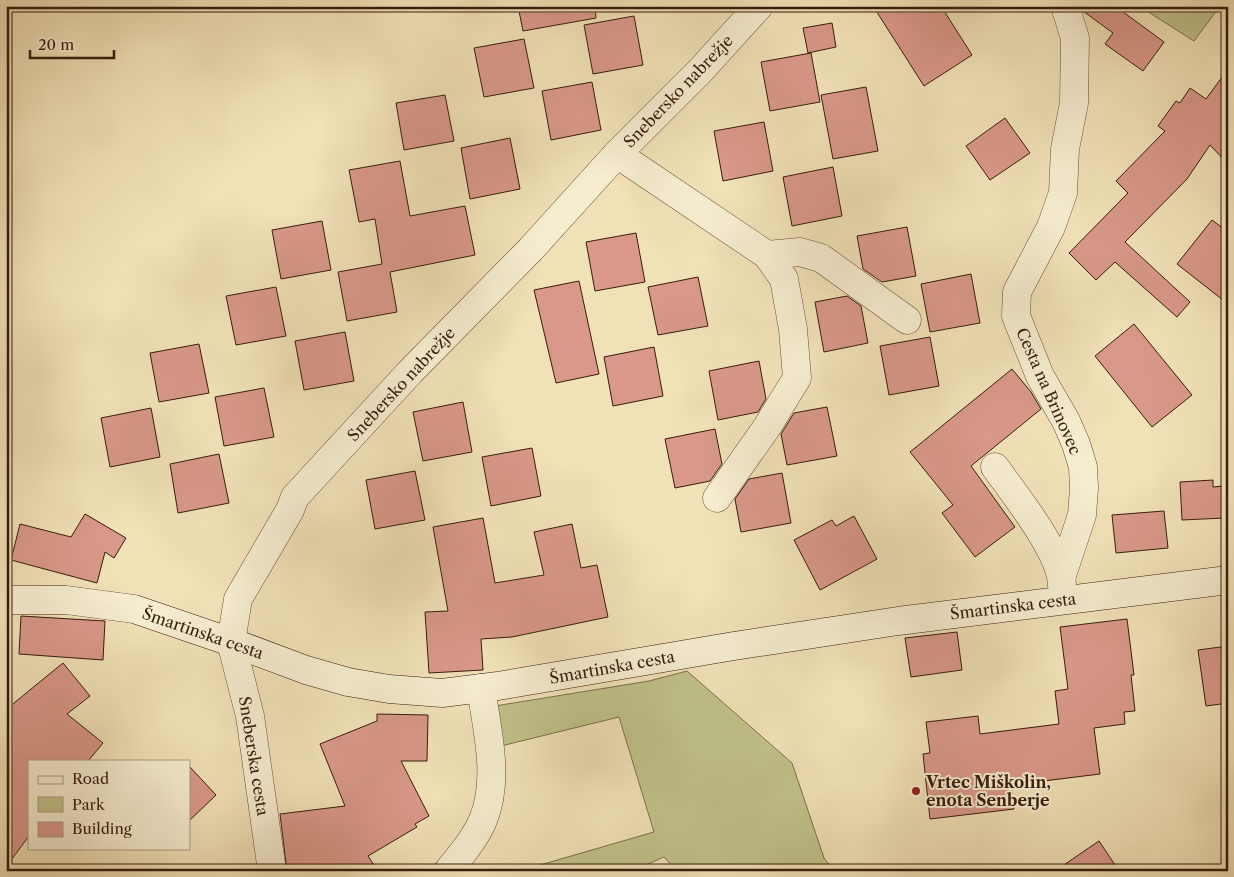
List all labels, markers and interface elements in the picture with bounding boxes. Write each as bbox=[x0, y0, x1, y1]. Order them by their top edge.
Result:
scale bar bbox=[30, 28, 114, 60]
street label: Snebersko nabrežje bbox=[619, 30, 737, 152]
text: 20 m bbox=[38, 35, 74, 54]
street label: Snebersko nabrežje bbox=[343, 323, 459, 445]
street label: Cesta na Brinovec bbox=[1012, 325, 1086, 457]
street label: Šmartinska cesta bbox=[949, 587, 1078, 624]
street label: Šmartinska cesta bbox=[140, 602, 267, 663]
street label: Šmartinska cesta bbox=[548, 645, 677, 688]
street label: Sneberska cesta bbox=[235, 695, 273, 818]
legend bbox=[28, 760, 190, 850]
text: Road bbox=[72, 769, 109, 788]
place label: Vrtec Miškolin, enota Senberje bbox=[925, 772, 1051, 810]
marker: Vrtec Miškolin, enota Senberje bbox=[910, 785, 922, 797]
text: Park bbox=[72, 795, 106, 814]
text: Building bbox=[72, 819, 132, 838]

